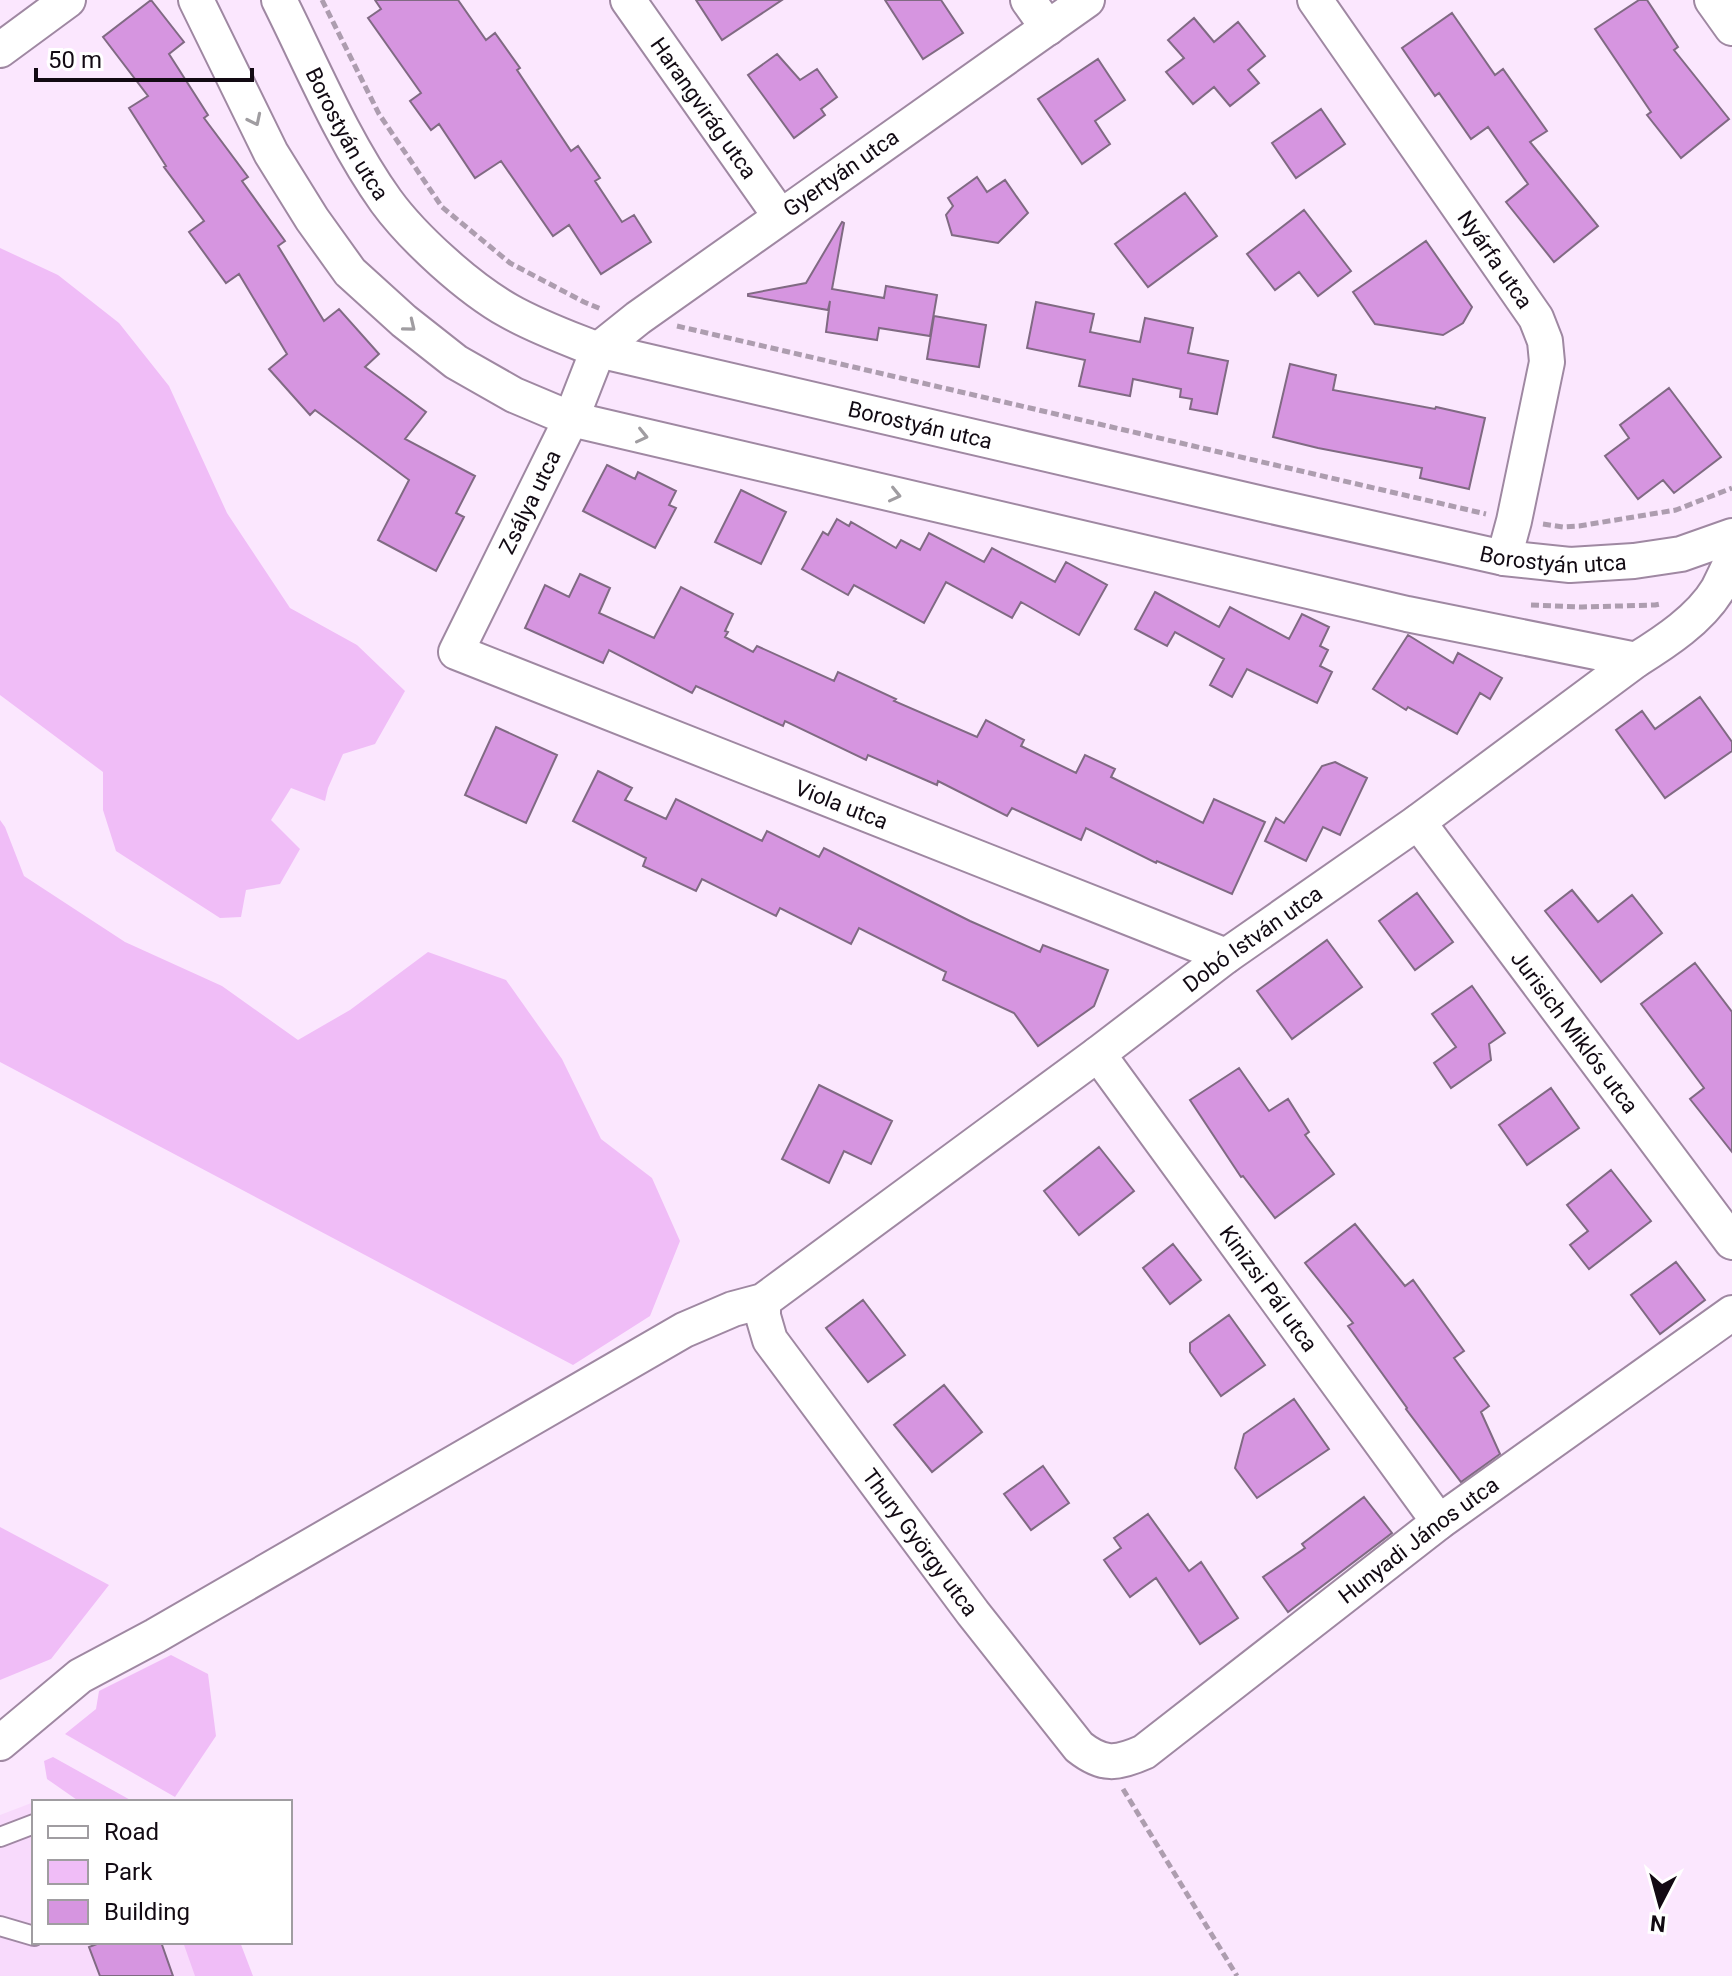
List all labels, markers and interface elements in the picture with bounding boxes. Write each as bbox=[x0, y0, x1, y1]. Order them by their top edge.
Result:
scale bar bbox=[36, 32, 252, 82]
street label: Harangvirág utca bbox=[646, 33, 762, 183]
text: 50 m bbox=[48, 46, 102, 74]
street label: Borostyán utca bbox=[301, 63, 394, 205]
one-way arrow bbox=[245, 112, 261, 127]
street label: Gyertyán utca bbox=[779, 124, 903, 222]
street label: Nyárfa utca bbox=[1453, 206, 1538, 313]
one-way arrow bbox=[401, 316, 415, 331]
street label: Borostyán utca bbox=[846, 396, 995, 453]
one-way arrow bbox=[635, 426, 649, 443]
street label: Zsálya utca bbox=[494, 446, 566, 558]
one-way arrow bbox=[888, 486, 902, 503]
street label: Borostyán utca bbox=[1477, 540, 1627, 578]
street label: Viola utca bbox=[792, 775, 892, 834]
street label: Dobó István utca bbox=[1178, 880, 1327, 997]
street label: Jurisich Miklós utca bbox=[1506, 946, 1644, 1118]
street label: Kinizsi Pál utca bbox=[1215, 1221, 1323, 1356]
street label: Thury György utca bbox=[858, 1464, 983, 1621]
street label: Hunyadi János utca bbox=[1333, 1471, 1503, 1608]
legend bbox=[32, 1800, 292, 1944]
text: Road bbox=[104, 1818, 159, 1846]
text: Park bbox=[104, 1858, 153, 1886]
north arrow bbox=[1620, 1864, 1700, 1944]
text: Building bbox=[104, 1898, 190, 1926]
text: N bbox=[1649, 1910, 1667, 1937]

